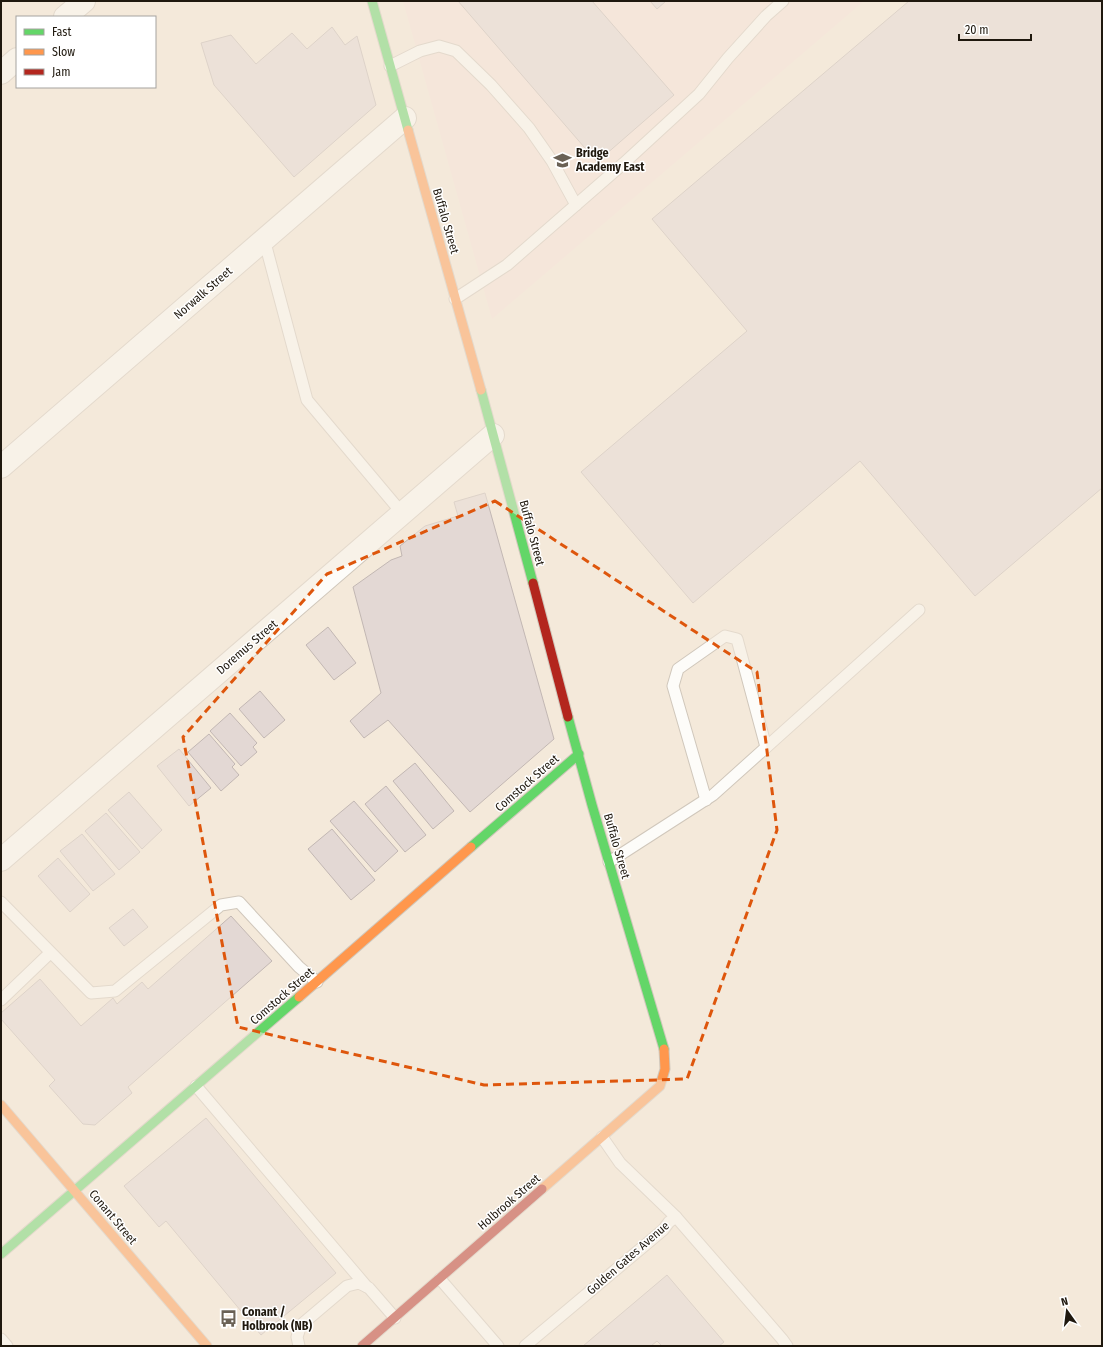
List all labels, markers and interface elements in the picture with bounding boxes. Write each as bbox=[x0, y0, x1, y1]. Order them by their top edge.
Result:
legend bbox=[16, 16, 156, 88]
scale bar bbox=[959, 16, 1031, 42]
text: 20 m bbox=[965, 23, 989, 37]
text: Fast bbox=[52, 25, 71, 39]
text: Slow bbox=[52, 45, 75, 59]
text: Jam bbox=[52, 65, 70, 79]
place label: Bridge Academy East bbox=[575, 146, 645, 174]
school or university icon: Bridge Academy East bbox=[553, 150, 573, 170]
street label: Buffalo Street bbox=[430, 187, 462, 255]
street label: Norwalk Street bbox=[171, 264, 235, 322]
street label: Buffalo Street bbox=[517, 499, 548, 567]
street label: Doremus Street bbox=[214, 617, 280, 677]
street label: Comstock Street bbox=[492, 752, 562, 814]
street label: Buffalo Street bbox=[601, 812, 633, 880]
street label: Comstock Street bbox=[247, 965, 317, 1027]
street label: Holbrook Street bbox=[475, 1171, 543, 1233]
street label: Conant Street bbox=[86, 1187, 140, 1247]
street label: Golden Gates Avenue bbox=[584, 1218, 672, 1297]
north arrow bbox=[1047, 1291, 1087, 1331]
text: N bbox=[1060, 1295, 1069, 1309]
place label: Conant / Holbrook (NB) bbox=[242, 1305, 312, 1333]
bus stop icon: Conant / Holbrook (NB) bbox=[219, 1309, 239, 1329]

